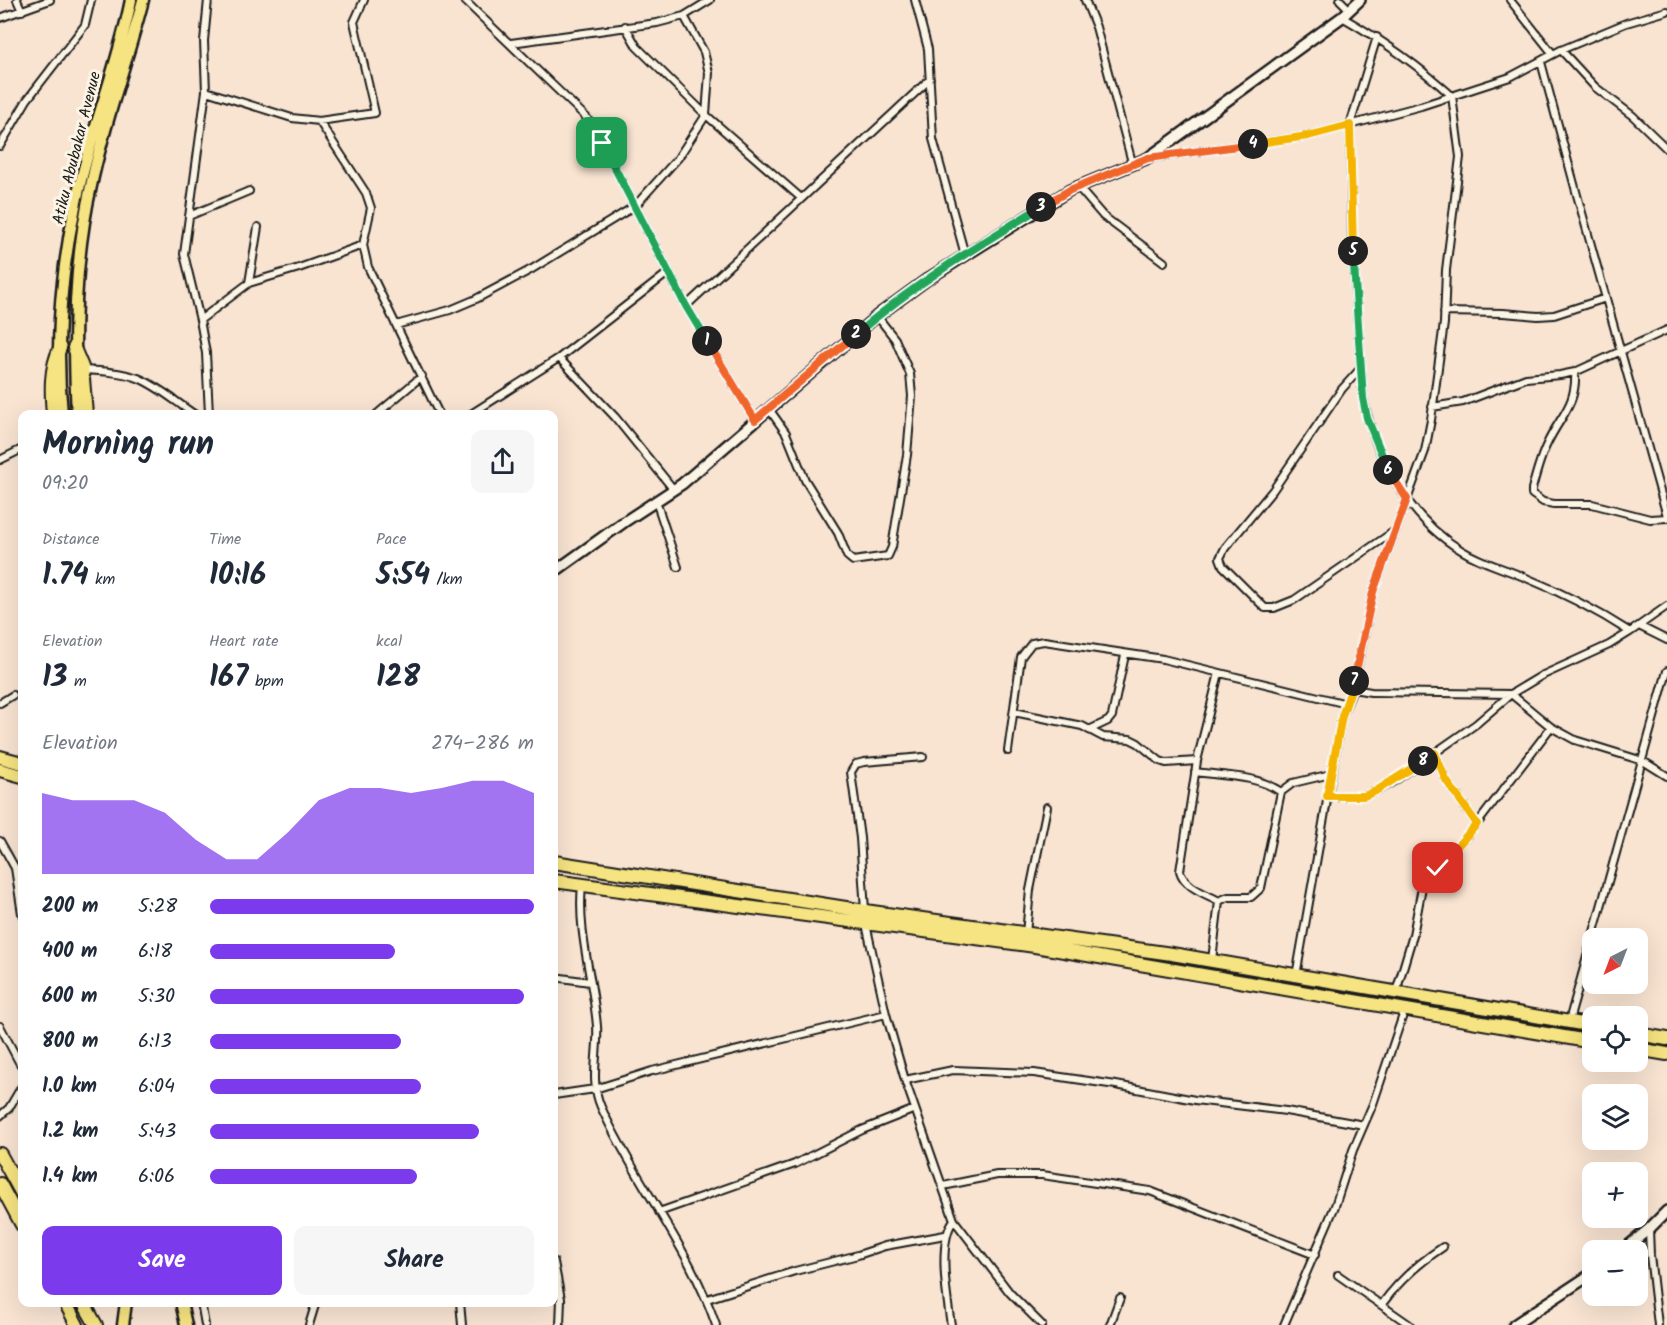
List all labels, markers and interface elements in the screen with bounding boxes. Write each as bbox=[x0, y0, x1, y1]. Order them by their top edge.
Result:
street label: Atiku Abubakar Avenue bbox=[46, 69, 108, 227]
pin bbox=[576, 117, 627, 168]
icon: arrive bbox=[585, 126, 618, 159]
pin: 4 bbox=[1238, 129, 1268, 159]
text: 4 bbox=[1249, 131, 1257, 156]
pin: 3 bbox=[1026, 192, 1056, 222]
text: 3 bbox=[1037, 194, 1045, 219]
pin: 5 bbox=[1338, 236, 1368, 266]
text: 5 bbox=[1349, 238, 1357, 263]
pin: 2 bbox=[841, 319, 871, 349]
text: 2 bbox=[851, 321, 861, 346]
pin: 1 bbox=[692, 326, 722, 356]
text: 1 bbox=[705, 328, 709, 353]
text: Morning run bbox=[42, 419, 214, 472]
button: share bbox=[471, 430, 534, 493]
pin: 6 bbox=[1373, 455, 1403, 485]
text: 6 bbox=[1384, 457, 1392, 482]
text: 09:20 bbox=[42, 468, 88, 500]
text: Distance bbox=[42, 527, 100, 552]
text: Time bbox=[209, 527, 241, 552]
text: Pace bbox=[376, 527, 407, 552]
text: 1.74 bbox=[42, 552, 89, 600]
text: 10:16 bbox=[209, 552, 266, 600]
text: 5:54 bbox=[376, 552, 430, 600]
text: km bbox=[89, 567, 115, 592]
text: /km bbox=[430, 567, 462, 592]
text: Elevation bbox=[42, 629, 103, 654]
text: Heart rate bbox=[209, 629, 279, 654]
text: kcal bbox=[376, 629, 402, 654]
text: 13 bbox=[42, 654, 67, 702]
text: 167 bbox=[209, 654, 248, 702]
text: 128 bbox=[376, 654, 420, 702]
pin: 7 bbox=[1339, 666, 1369, 696]
text: 7 bbox=[1350, 668, 1358, 693]
text: m bbox=[67, 669, 87, 694]
text: bpm bbox=[248, 669, 284, 694]
text: Elevation bbox=[42, 728, 118, 760]
text: 274–286 m bbox=[431, 728, 534, 760]
pin: 8 bbox=[1408, 746, 1438, 776]
text: 8 bbox=[1418, 748, 1428, 773]
pin bbox=[1412, 842, 1463, 893]
icon: check bbox=[1421, 851, 1454, 884]
text: 200 m bbox=[42, 891, 98, 923]
text: 5:28 bbox=[138, 891, 177, 923]
north arrow bbox=[1582, 928, 1648, 994]
map controls bbox=[1582, 928, 1648, 1306]
text: 400 m bbox=[42, 936, 98, 968]
text: 6:18 bbox=[138, 936, 172, 968]
text: 600 m bbox=[42, 981, 97, 1013]
text: 5:30 bbox=[138, 981, 175, 1013]
button: locate bbox=[1582, 1006, 1648, 1072]
text: 800 m bbox=[42, 1026, 98, 1058]
text: 6:13 bbox=[138, 1026, 172, 1058]
text: 1.0 km bbox=[42, 1071, 97, 1103]
text: 6:04 bbox=[138, 1071, 175, 1103]
button: layers bbox=[1582, 1084, 1648, 1150]
text: 1.2 km bbox=[42, 1116, 98, 1148]
text: 5:43 bbox=[138, 1116, 176, 1148]
text: 1.4 km bbox=[42, 1161, 98, 1193]
text: 6:06 bbox=[138, 1161, 175, 1193]
button: + bbox=[1582, 1162, 1648, 1228]
button: Save bbox=[42, 1226, 282, 1295]
button: Share bbox=[294, 1226, 534, 1295]
button: − bbox=[1582, 1240, 1648, 1306]

